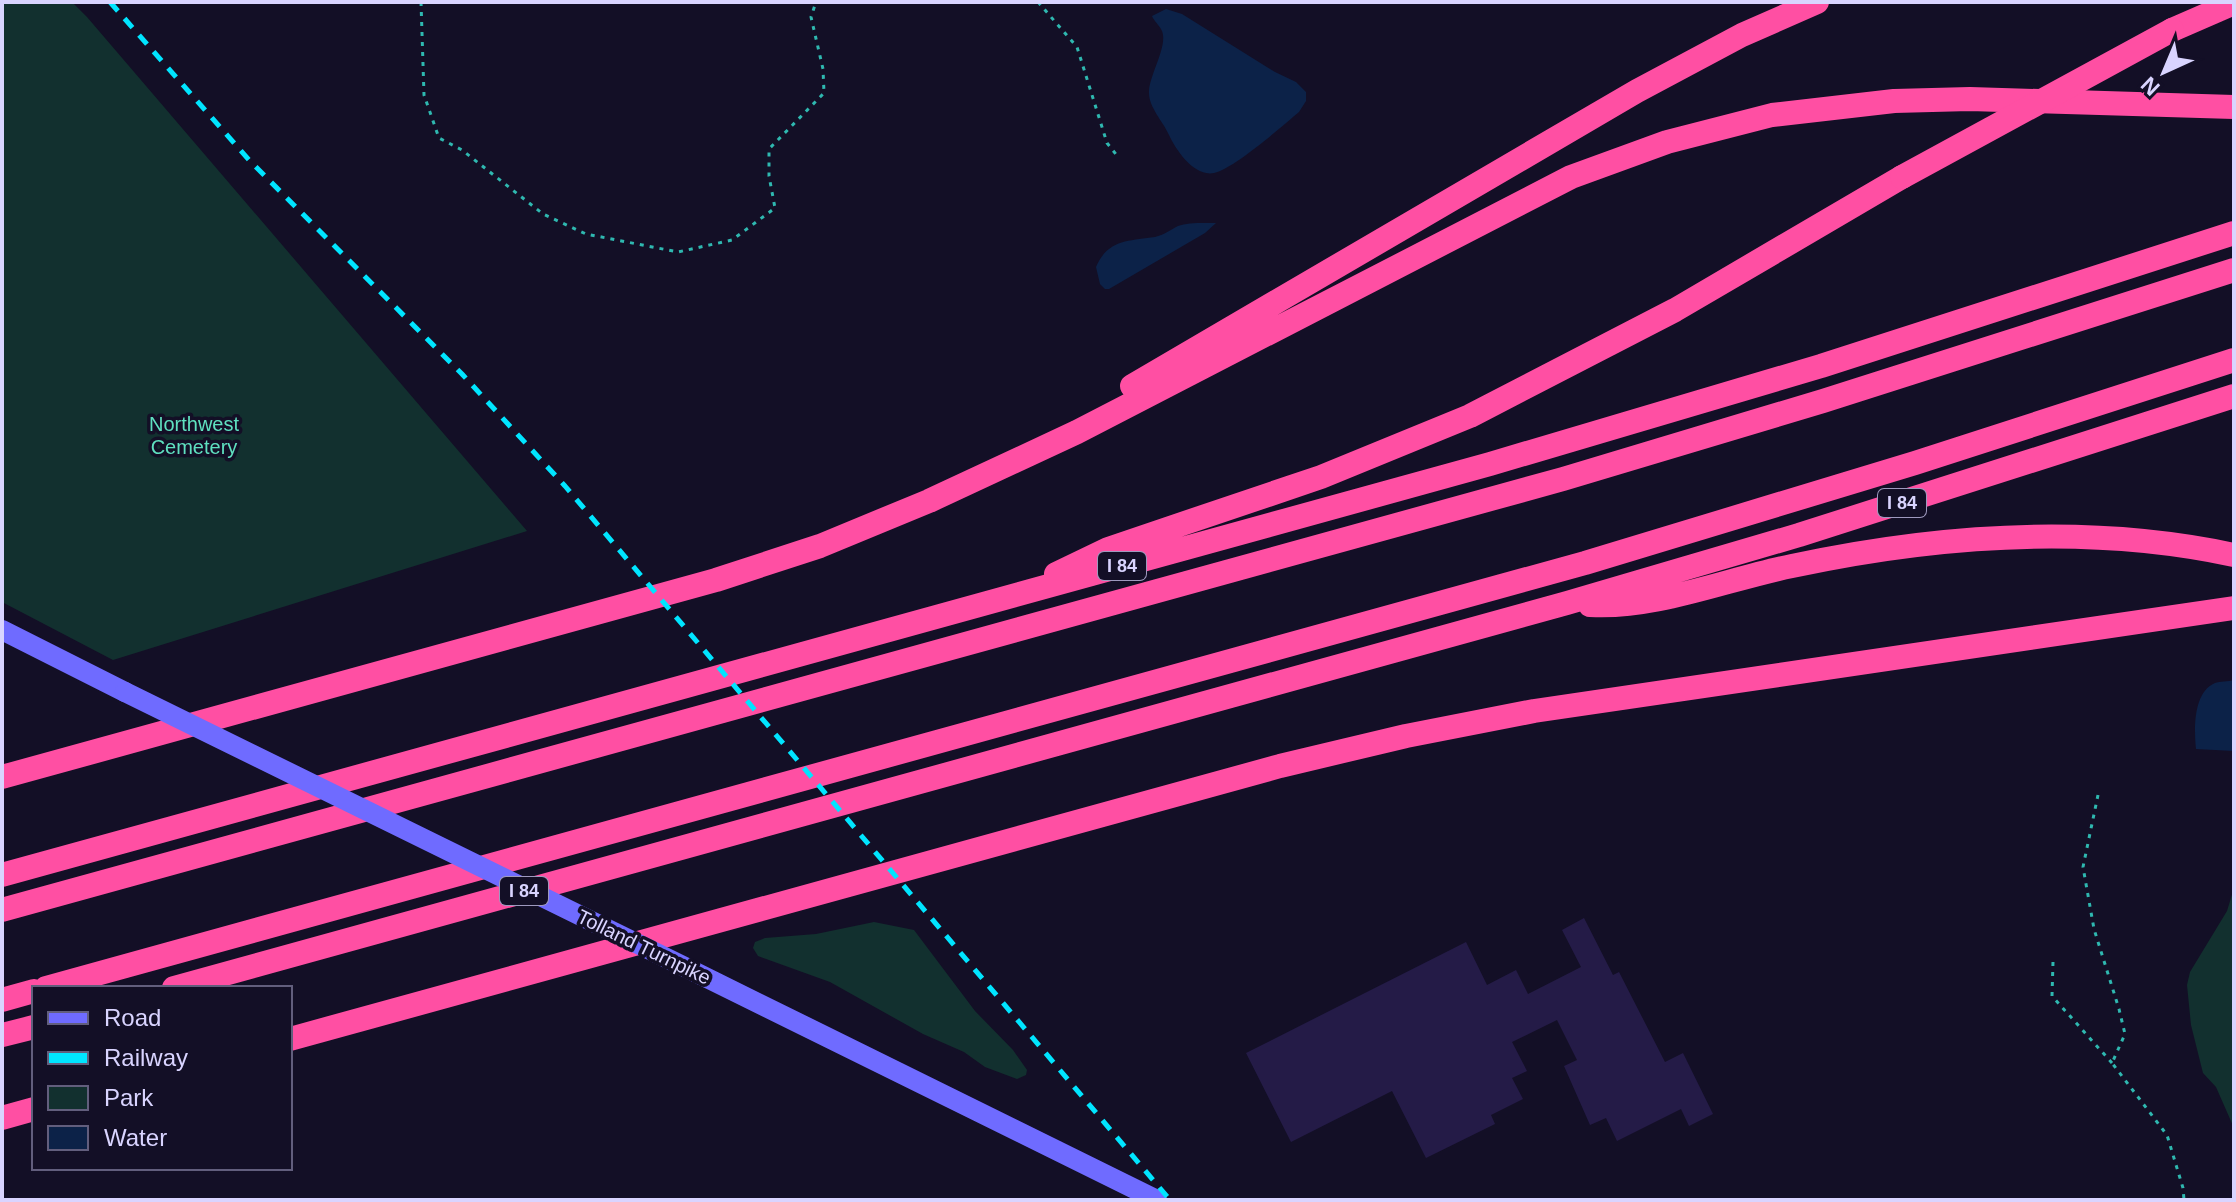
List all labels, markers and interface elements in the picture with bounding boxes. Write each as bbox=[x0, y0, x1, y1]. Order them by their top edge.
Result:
north arrow bbox=[2124, 32, 2204, 112]
text: N bbox=[2136, 72, 2165, 101]
park label: Northwest Cemetery bbox=[149, 413, 239, 458]
road number: I 84 bbox=[1878, 489, 1926, 517]
road number: I 84 bbox=[1098, 552, 1146, 580]
road number: I 84 bbox=[500, 877, 548, 905]
street label: Tolland Turnpike bbox=[574, 905, 714, 989]
legend bbox=[32, 986, 292, 1170]
text: Road bbox=[104, 1004, 161, 1031]
text: Railway bbox=[104, 1044, 188, 1071]
text: Park bbox=[104, 1084, 154, 1111]
text: Water bbox=[104, 1124, 167, 1151]

